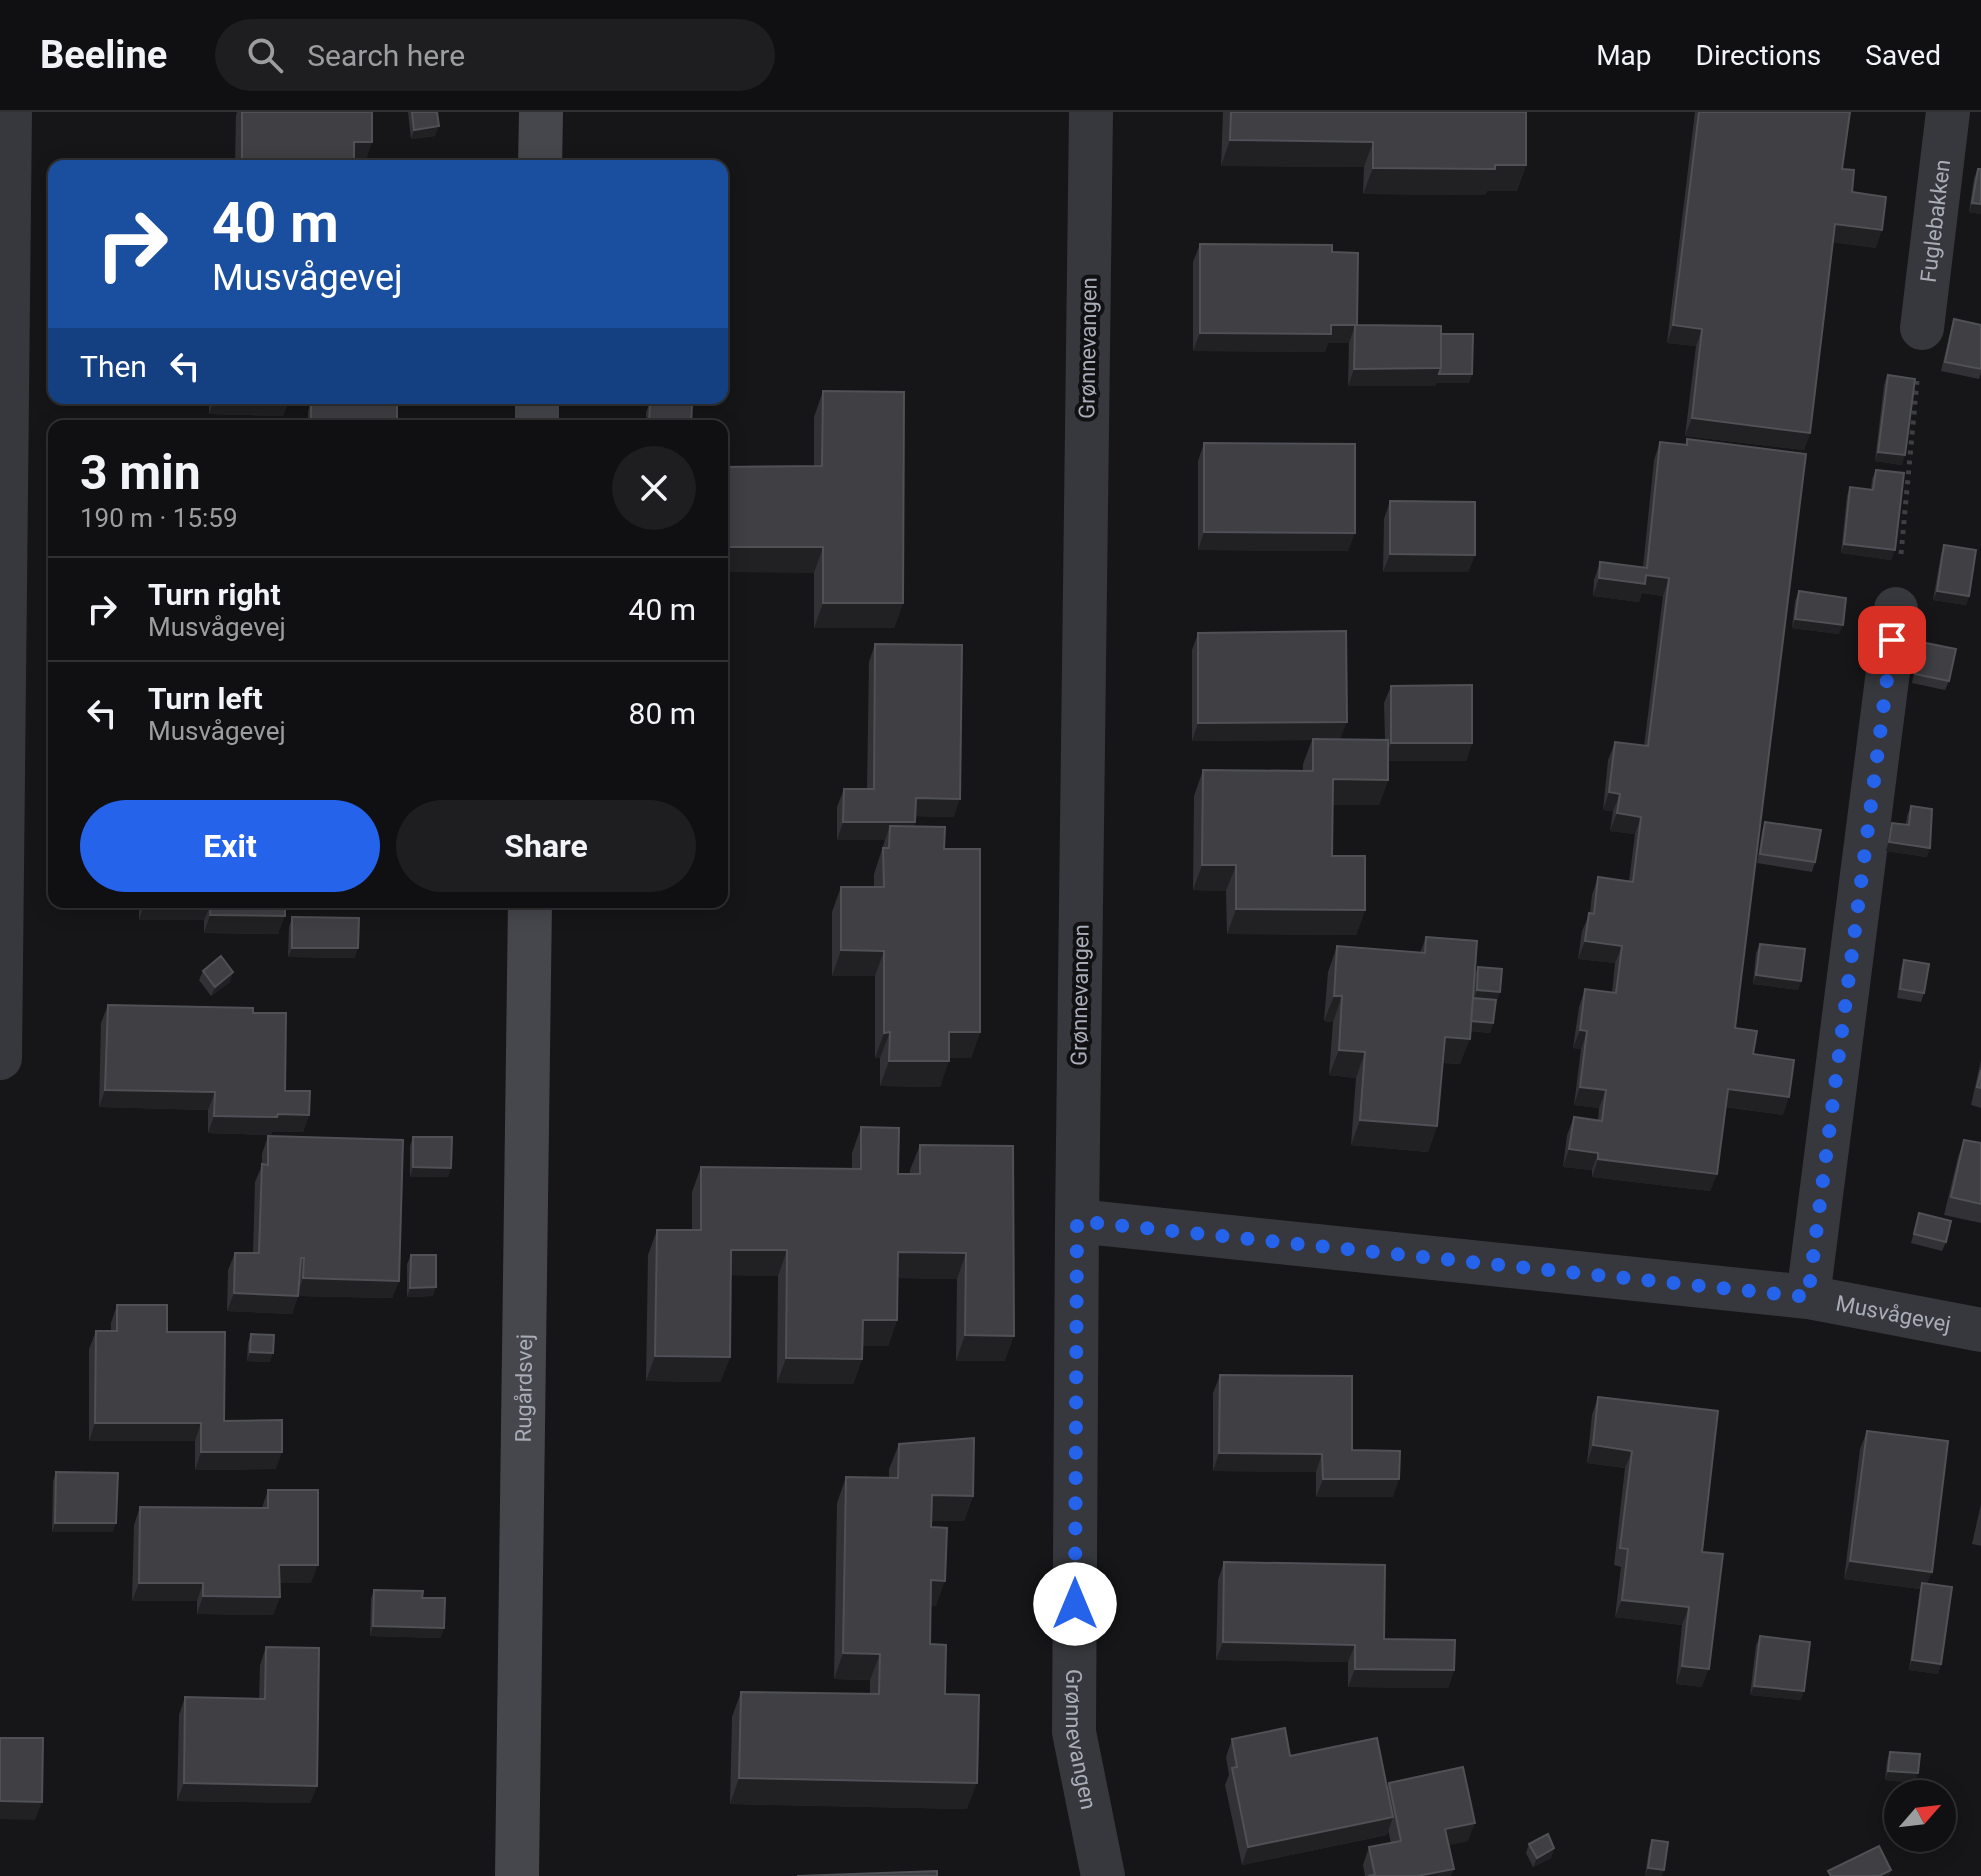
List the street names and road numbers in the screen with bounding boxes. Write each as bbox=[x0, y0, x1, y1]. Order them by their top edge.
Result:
street label: Fuglebakken bbox=[1915, 158, 1955, 284]
street label: Grønnevangen bbox=[1074, 277, 1102, 419]
street label: Grønnevangen bbox=[1066, 924, 1094, 1066]
street label: Musvågevej bbox=[1834, 1290, 1953, 1337]
street label: Rugårdsvej bbox=[510, 1334, 537, 1442]
street label: Grønnevangen bbox=[1061, 1669, 1102, 1812]

